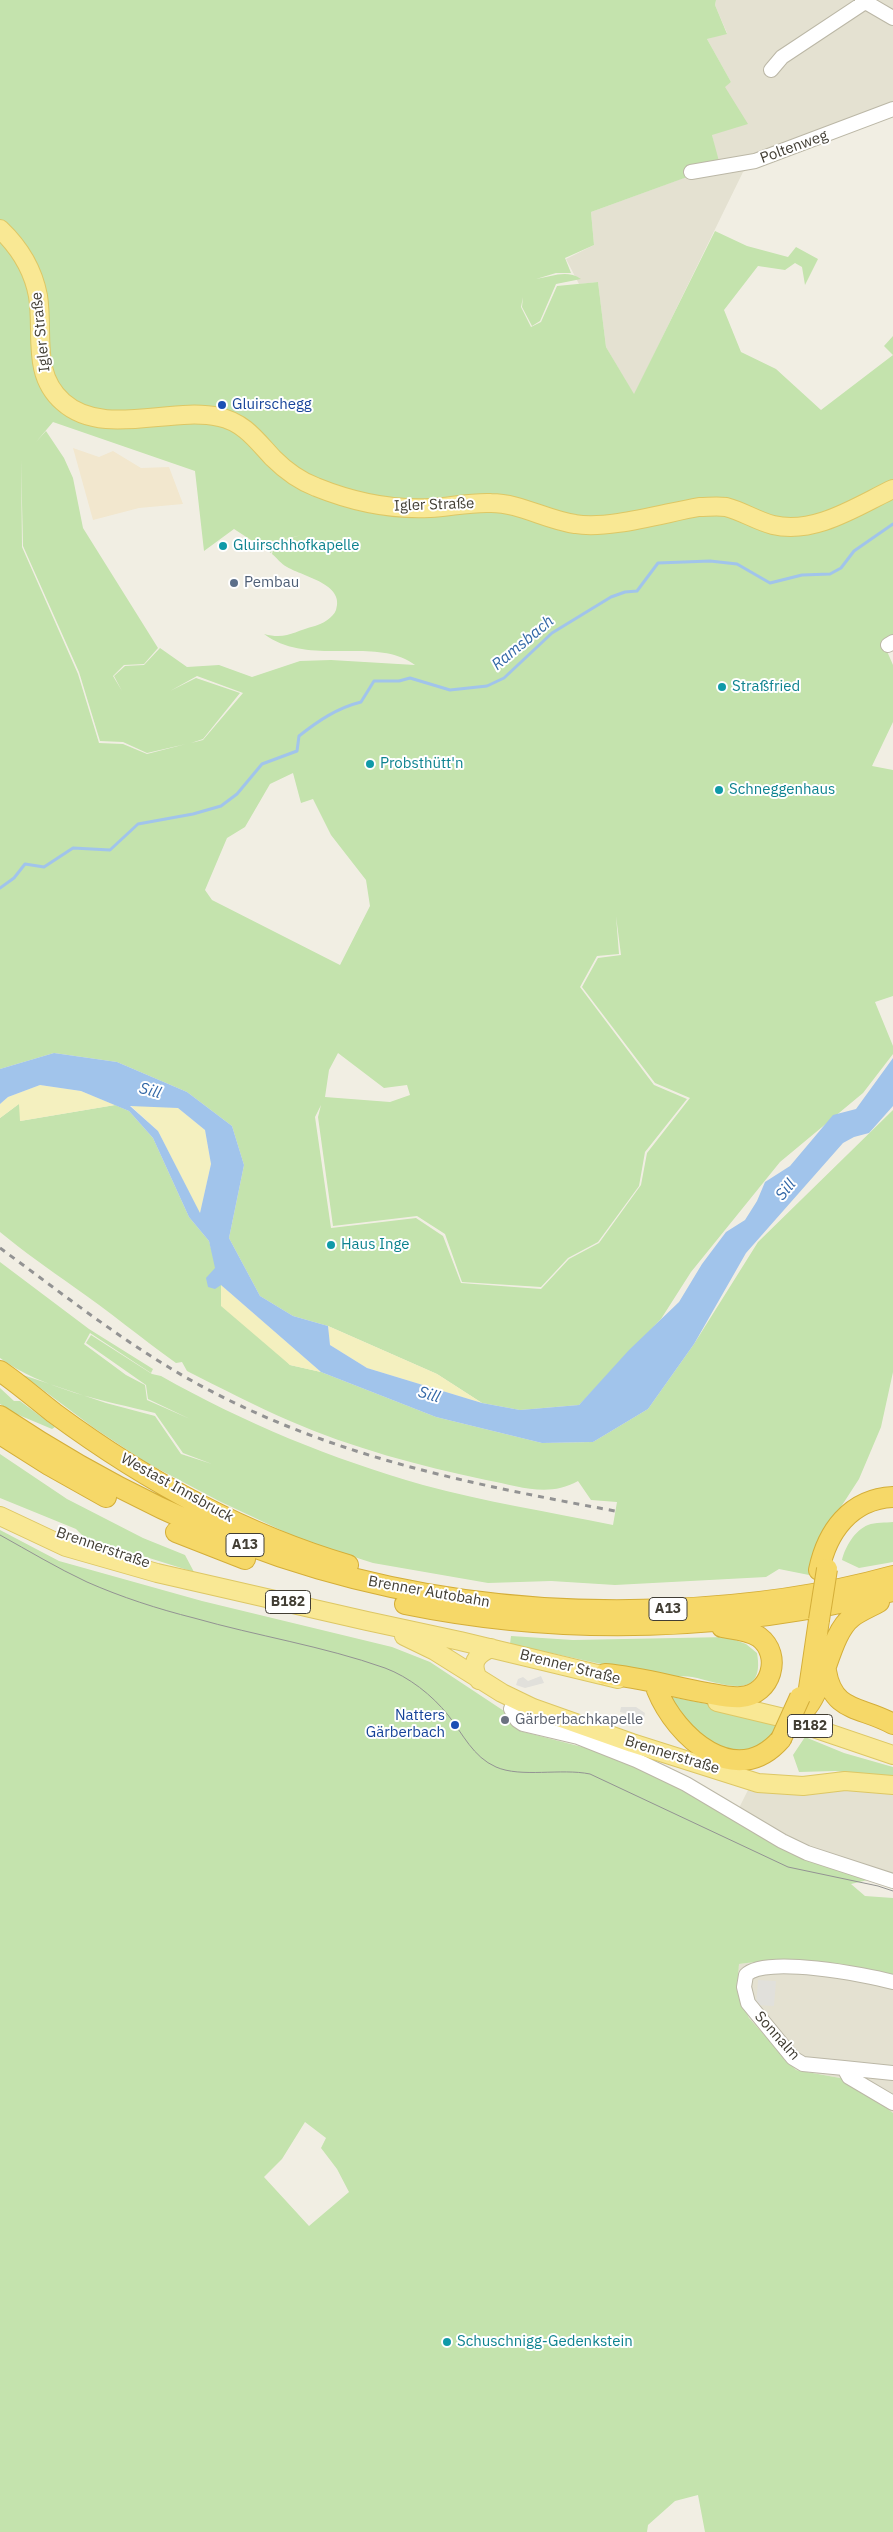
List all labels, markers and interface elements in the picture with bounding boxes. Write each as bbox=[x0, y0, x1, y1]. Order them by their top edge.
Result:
street label: Poltenweg bbox=[758, 126, 830, 168]
street label: Igler Straße bbox=[28, 291, 54, 373]
place label: Gluirschegg bbox=[232, 396, 312, 414]
marker: Gluirschegg bbox=[216, 399, 228, 411]
street label: Igler Straße bbox=[393, 495, 475, 515]
place label: Gluirschhofkapelle bbox=[233, 537, 359, 555]
marker: Gluirschhofkapelle bbox=[217, 540, 229, 552]
place label: Pembau bbox=[244, 574, 299, 592]
marker: Pembau bbox=[228, 577, 240, 589]
water label: Ramsbach bbox=[488, 611, 558, 675]
place label: Straßfried bbox=[732, 678, 800, 696]
marker: Straßfried bbox=[716, 681, 728, 693]
place label: Probsthütt'n bbox=[380, 755, 464, 773]
marker: Probsthütt'n bbox=[364, 758, 376, 770]
place label: Schneggenhaus bbox=[729, 781, 835, 799]
marker: Schneggenhaus bbox=[713, 784, 725, 796]
water label: Sill bbox=[137, 1079, 163, 1103]
water label: Sill bbox=[772, 1175, 800, 1205]
place label: Haus Inge bbox=[341, 1236, 410, 1254]
marker: Haus Inge bbox=[325, 1239, 337, 1251]
water label: Sill bbox=[416, 1383, 442, 1407]
street label: Westast Innsbruck bbox=[117, 1449, 237, 1527]
street label: Brennerstraße bbox=[54, 1524, 152, 1572]
road number: A13 bbox=[226, 1534, 264, 1556]
street label: Brenner Autobahn bbox=[367, 1572, 491, 1612]
road number: B182 bbox=[266, 1590, 310, 1614]
road number: A13 bbox=[649, 1598, 687, 1620]
street label: Brenner Straße bbox=[518, 1646, 622, 1688]
place label: Natters Gärberbach bbox=[366, 1707, 445, 1742]
place label: Gärberbachkapelle bbox=[515, 1711, 643, 1729]
marker: Gärberbachkapelle bbox=[499, 1714, 511, 1726]
road number: B182 bbox=[788, 1714, 832, 1738]
marker: Natters Gärberbach bbox=[449, 1719, 461, 1731]
street label: Brennerstraße bbox=[623, 1732, 721, 1778]
street label: Sonnalm bbox=[750, 2008, 804, 2064]
place label: Schuschnigg-Gedenkstein bbox=[457, 2333, 633, 2351]
marker: Schuschnigg-Gedenkstein bbox=[441, 2336, 453, 2348]

